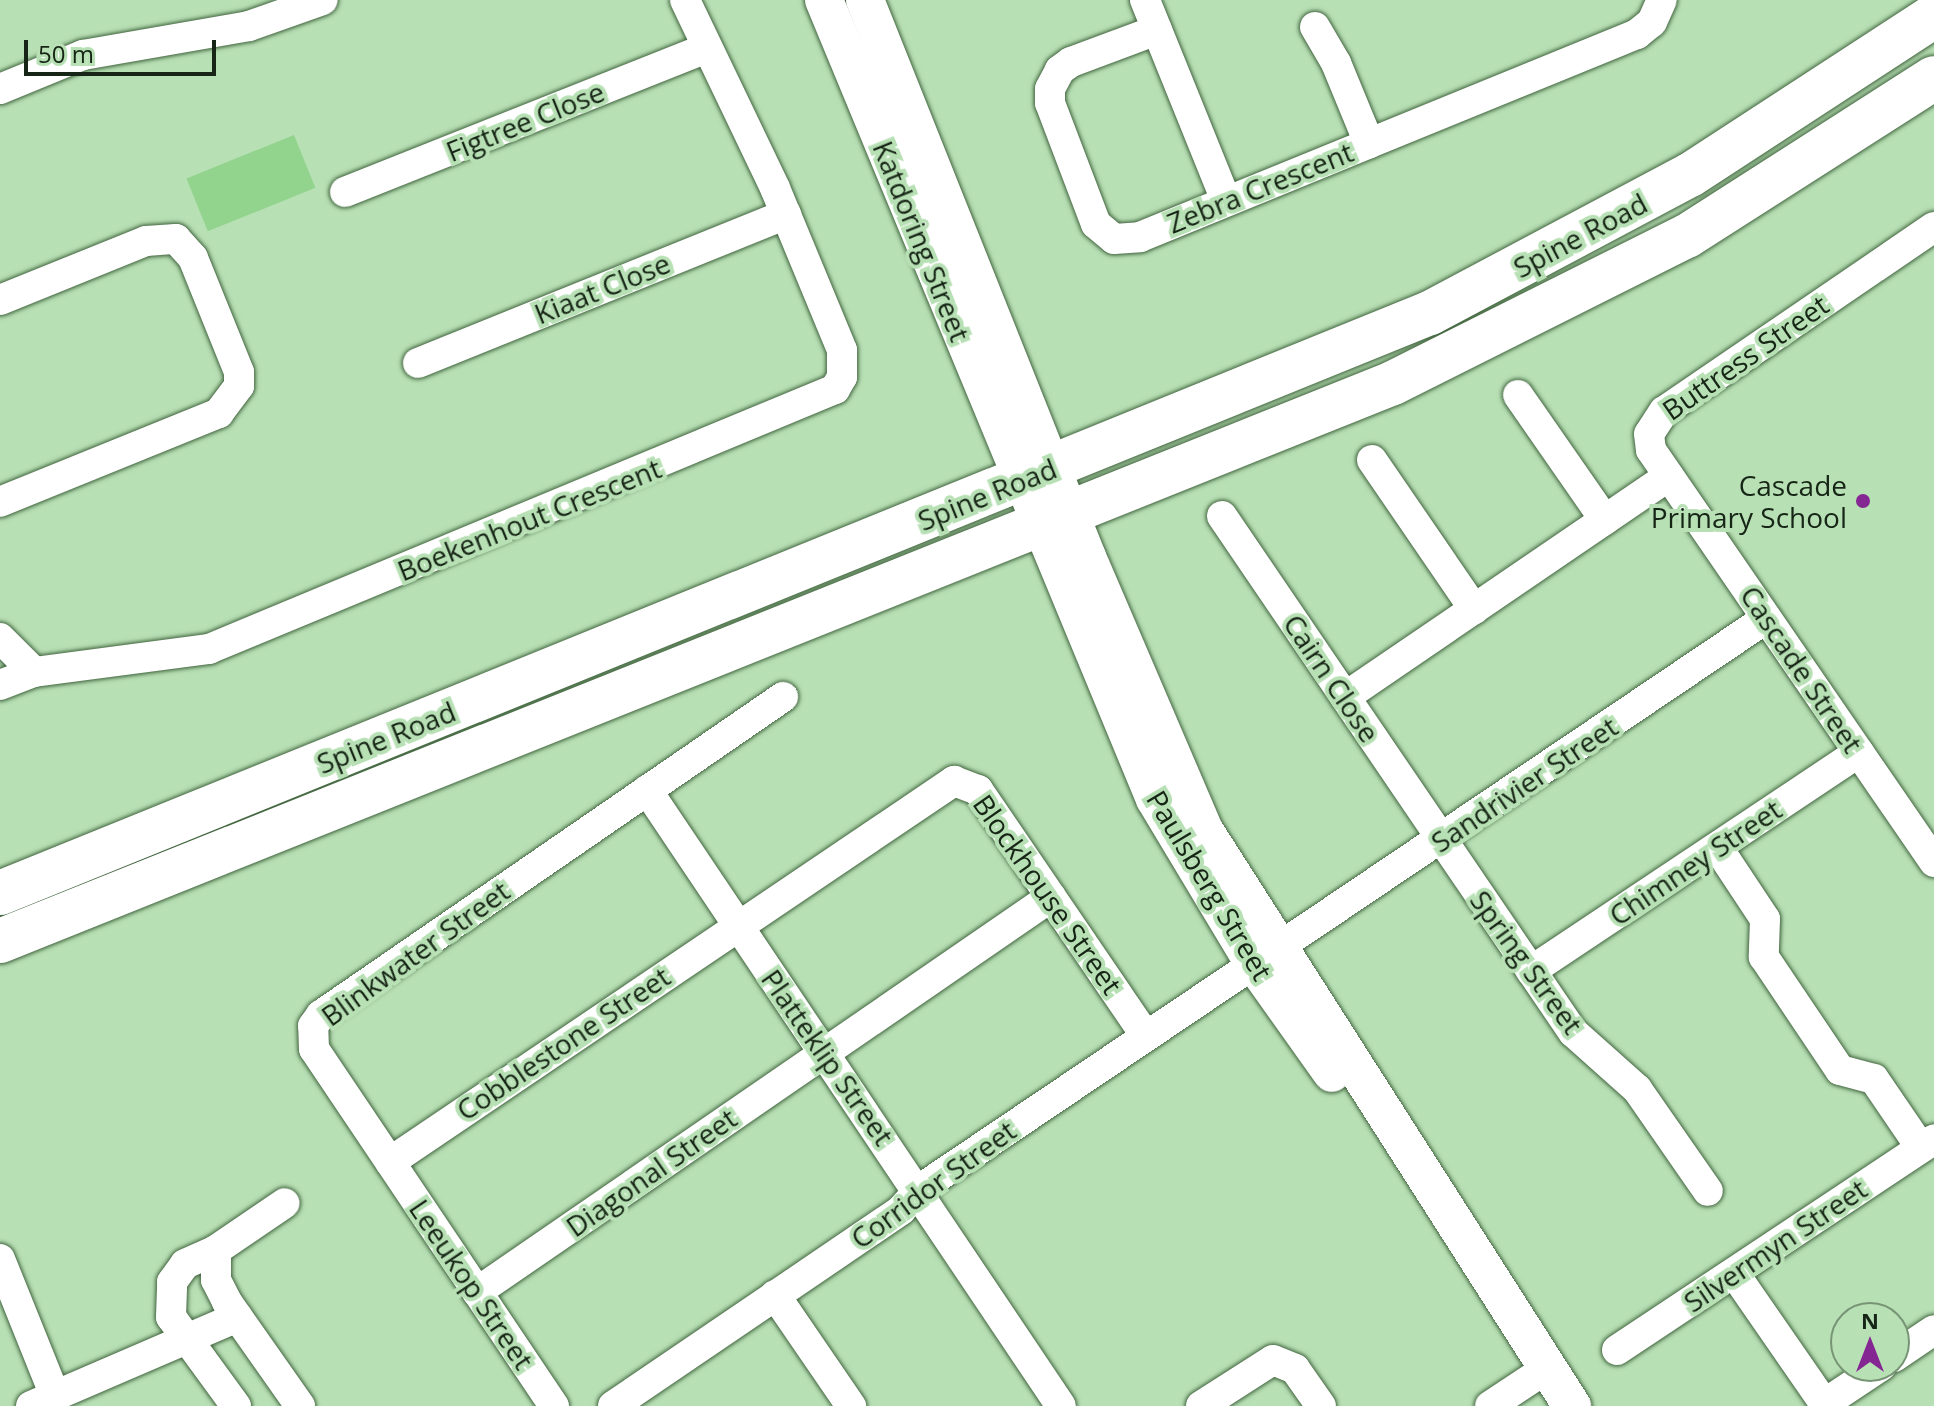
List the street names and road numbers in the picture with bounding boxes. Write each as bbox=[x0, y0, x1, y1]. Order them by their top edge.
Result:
street label: Figtree Close bbox=[441, 74, 609, 168]
street label: Zebra Crescent bbox=[1162, 134, 1358, 240]
street label: Katdoring Street bbox=[867, 136, 977, 346]
street label: Spine Road bbox=[1507, 186, 1653, 284]
street label: Kiaat Close bbox=[529, 246, 675, 330]
street label: Buttress Street bbox=[1656, 287, 1834, 427]
street label: Boekenhout Crescent bbox=[392, 451, 666, 587]
street label: Spine Road bbox=[913, 451, 1061, 537]
street label: Cascade Street bbox=[1734, 579, 1870, 759]
street label: Cairn Close bbox=[1277, 608, 1387, 748]
street label: Spine Road bbox=[312, 694, 460, 780]
street label: Sandrivier Street bbox=[1424, 709, 1624, 859]
street label: Paulsberg Street bbox=[1140, 784, 1280, 986]
street label: Blockhouse Street bbox=[967, 788, 1129, 1000]
street label: Chimney Street bbox=[1603, 792, 1787, 932]
street label: Blinkwater Street bbox=[315, 874, 515, 1032]
street label: Spring Street bbox=[1464, 884, 1590, 1040]
street label: Cobblestone Street bbox=[450, 959, 676, 1127]
street label: Platteklip Street bbox=[755, 963, 901, 1151]
street label: Diagonal Street bbox=[559, 1101, 743, 1243]
street label: Corridor Street bbox=[844, 1113, 1022, 1255]
street label: Silvermyn Street bbox=[1677, 1171, 1873, 1319]
street label: Leeukop Street bbox=[403, 1193, 541, 1375]

